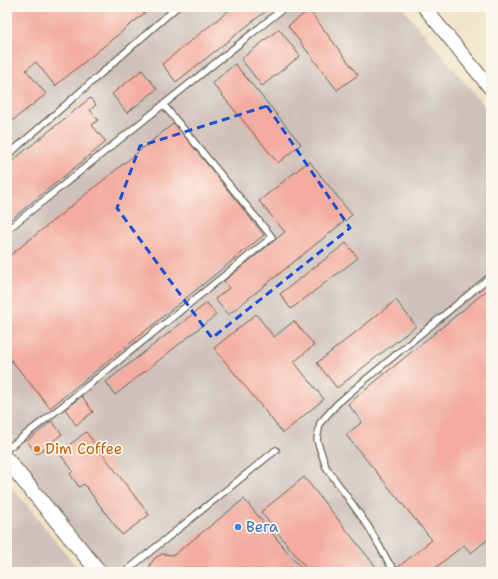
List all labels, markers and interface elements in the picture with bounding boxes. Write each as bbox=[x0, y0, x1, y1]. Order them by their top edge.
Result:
place label: Dim Coffee bbox=[45, 439, 122, 459]
marker: Dim Coffee bbox=[32, 444, 42, 454]
place label: Вега bbox=[246, 517, 279, 537]
marker: Вега bbox=[233, 522, 243, 532]

